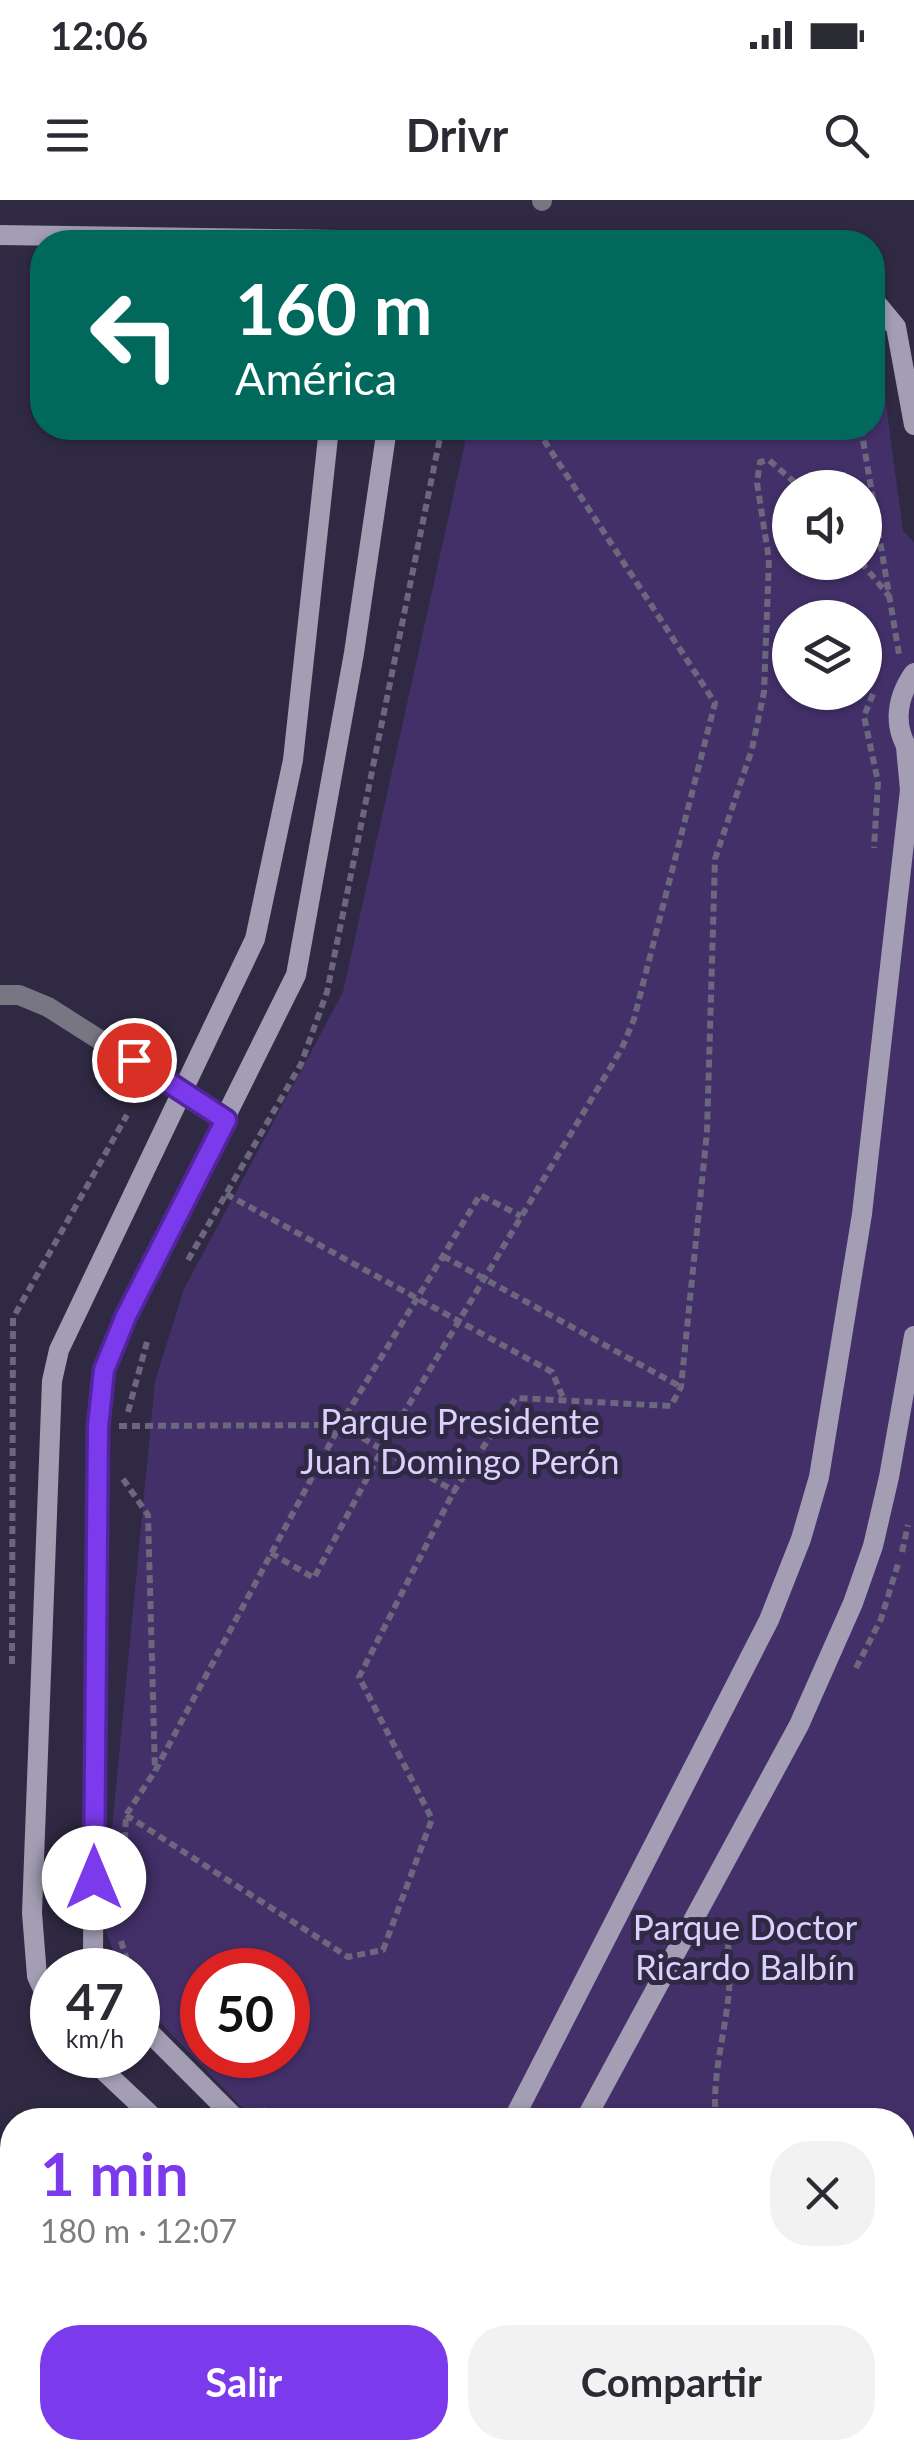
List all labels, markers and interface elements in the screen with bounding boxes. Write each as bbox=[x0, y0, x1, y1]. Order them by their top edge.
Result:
text: 12:06 bbox=[50, 12, 148, 58]
icon: menu bbox=[40, 108, 95, 163]
text: Drivr bbox=[406, 108, 508, 162]
icon: search bbox=[819, 108, 874, 163]
text: 160 m bbox=[235, 266, 432, 350]
icon: left bbox=[70, 270, 200, 400]
text: América bbox=[235, 351, 397, 405]
map controls bbox=[772, 470, 882, 710]
button: sound bbox=[772, 470, 882, 580]
button: layers bbox=[772, 600, 882, 710]
pin bbox=[92, 1018, 177, 1103]
icon: arrive bbox=[107, 1033, 162, 1088]
park label: Parque Presidente Juan Domingo Perón bbox=[300, 1399, 620, 1481]
position arrow bbox=[42, 1826, 146, 1930]
park label: Parque Doctor Ricardo Balbín bbox=[633, 1905, 857, 1987]
speed limit sign: 50 bbox=[180, 1948, 310, 2078]
text: 47 bbox=[66, 1971, 124, 2031]
text: km/h bbox=[66, 2023, 124, 2053]
text: 1 min bbox=[40, 2137, 189, 2209]
button: close bbox=[770, 2141, 875, 2246]
text: 180 m · 12:07 bbox=[40, 2211, 237, 2250]
button: Salir bbox=[40, 2325, 448, 2440]
button: Compartir bbox=[468, 2325, 875, 2440]

